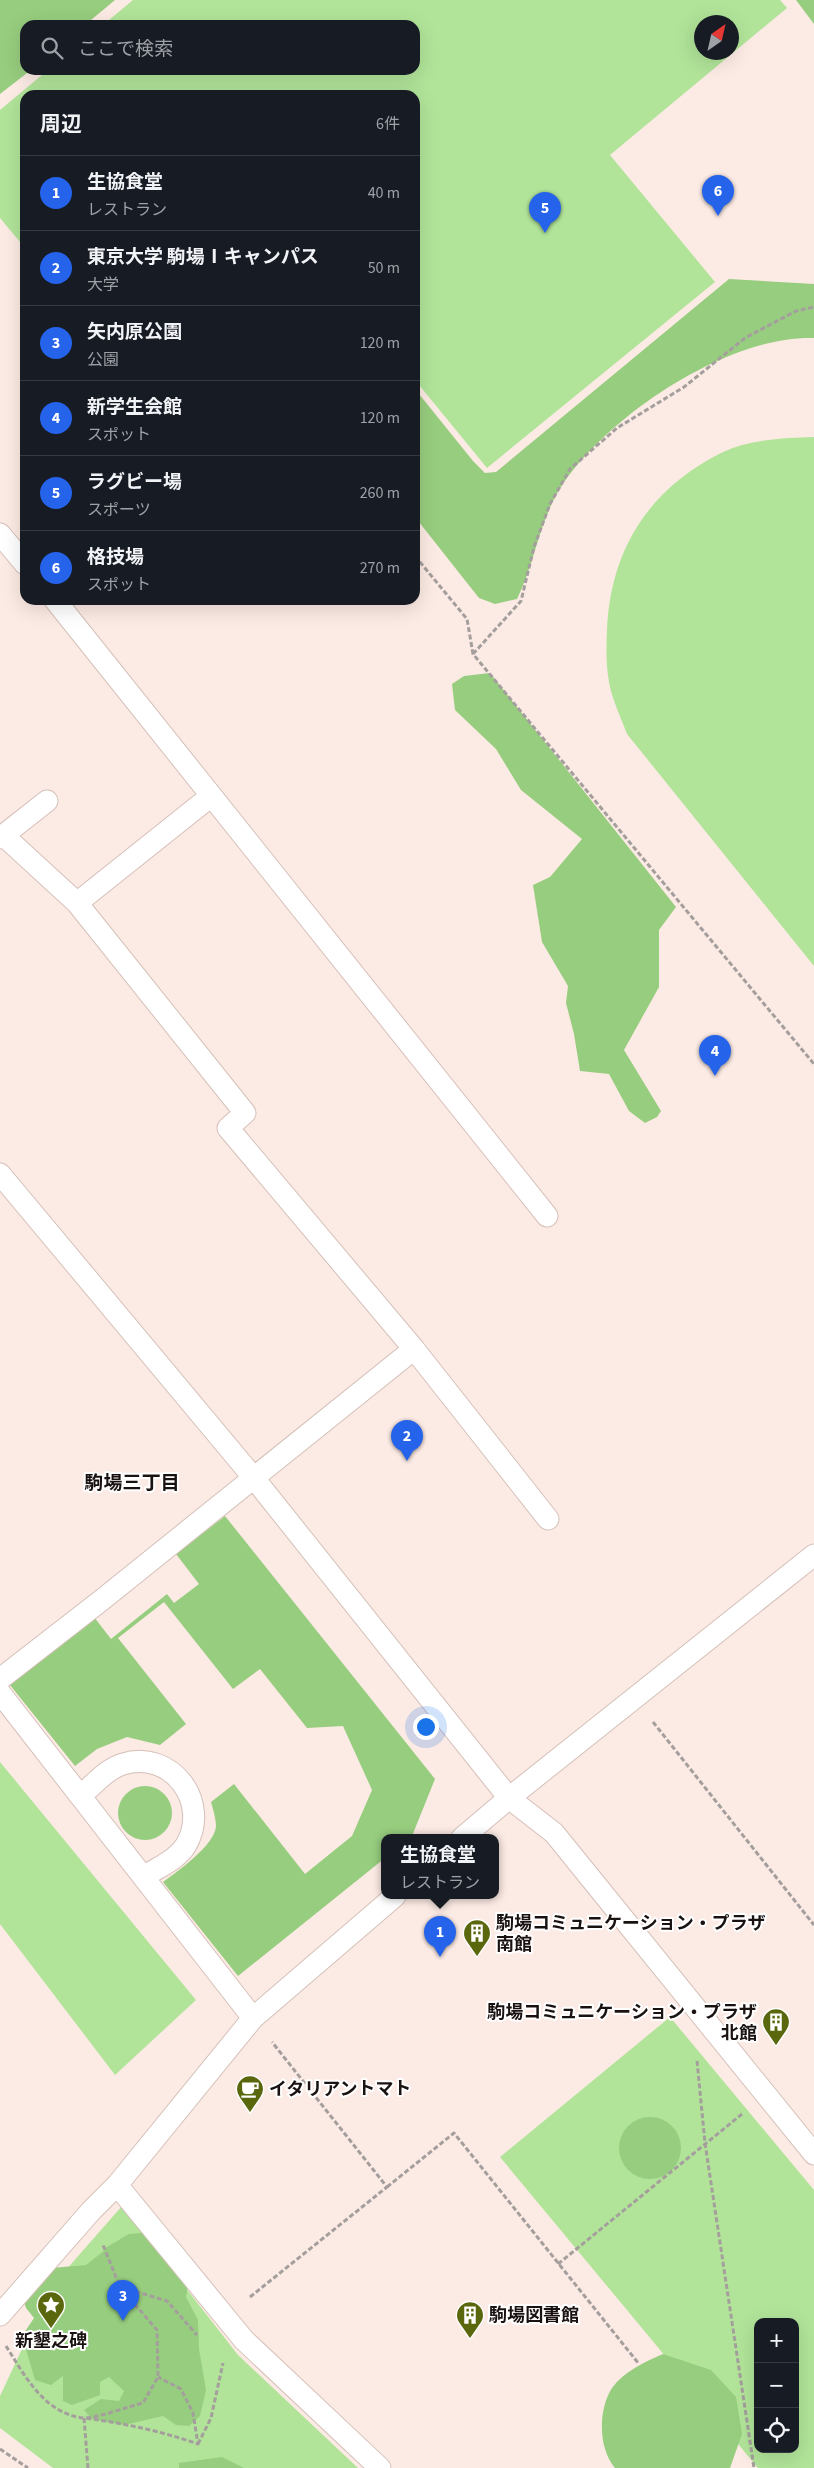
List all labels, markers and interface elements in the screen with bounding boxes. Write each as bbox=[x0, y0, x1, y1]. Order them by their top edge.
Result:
north arrow bbox=[694, 15, 739, 60]
search box bbox=[20, 20, 420, 75]
icon: search bbox=[38, 34, 66, 62]
text: ここで検索 bbox=[78, 36, 173, 63]
text: 周辺 bbox=[40, 109, 82, 139]
text: 6件 bbox=[376, 113, 400, 135]
text: 生協食堂 bbox=[87, 169, 163, 196]
pin: 6 bbox=[702, 175, 734, 216]
text: 1 bbox=[52, 182, 60, 204]
text: 40 m bbox=[368, 182, 400, 204]
pin: 5 bbox=[529, 192, 561, 233]
text: レストラン bbox=[87, 199, 167, 221]
text: 東京大学 駒場Ⅰキャンパス bbox=[87, 244, 319, 271]
text: 2 bbox=[52, 257, 60, 279]
text: 50 m bbox=[368, 257, 400, 279]
text: 大学 bbox=[87, 274, 119, 296]
text: 矢内原公園 bbox=[87, 319, 182, 346]
text: 3 bbox=[52, 332, 60, 354]
text: 120 m bbox=[360, 332, 400, 354]
text: 公園 bbox=[87, 349, 119, 371]
text: 新学生会館 bbox=[87, 394, 182, 421]
text: 4 bbox=[52, 407, 60, 429]
text: 120 m bbox=[360, 407, 400, 429]
text: スポット bbox=[87, 424, 151, 446]
text: ラグビー場 bbox=[87, 469, 182, 496]
text: 5 bbox=[52, 482, 60, 504]
text: 260 m bbox=[360, 482, 400, 504]
text: スポーツ bbox=[87, 499, 151, 521]
text: 格技場 bbox=[87, 544, 144, 571]
text: 6 bbox=[52, 557, 60, 579]
text: 270 m bbox=[360, 557, 400, 579]
text: スポット bbox=[87, 574, 151, 596]
pin: 4 bbox=[699, 1035, 731, 1076]
pin: 2 bbox=[391, 1420, 423, 1461]
district label: 駒場三丁目 bbox=[84, 1470, 180, 1497]
your location bbox=[413, 1714, 439, 1740]
popup bbox=[381, 1834, 499, 1899]
text: 生協食堂 bbox=[400, 1842, 476, 1869]
text: レストラン bbox=[400, 1872, 480, 1894]
place label: 駒場コミュニケーション・プラザ 南館 bbox=[496, 1911, 766, 1957]
pin: 1 bbox=[424, 1916, 456, 1957]
building icon: 駒場コミュニケーション・プラザ 南館 bbox=[462, 1918, 492, 1957]
place label: 駒場コミュニケーション・プラザ 北館 bbox=[487, 2000, 757, 2046]
building icon: 駒場コミュニケーション・プラザ 北館 bbox=[761, 2007, 791, 2046]
cafe icon: イタリアントマト bbox=[235, 2074, 265, 2113]
place label: イタリアントマト bbox=[269, 2077, 412, 2102]
pin: 3 bbox=[107, 2280, 139, 2321]
place icon: 新墾之碑 bbox=[36, 2290, 66, 2329]
building icon: 駒場図書館 bbox=[455, 2300, 485, 2339]
place label: 駒場図書館 bbox=[489, 2303, 579, 2328]
map controls bbox=[754, 2318, 799, 2453]
button: + bbox=[754, 2318, 799, 2363]
place label: 新墾之碑 bbox=[15, 2329, 87, 2354]
button: − bbox=[754, 2363, 799, 2408]
button: locate bbox=[754, 2408, 799, 2453]

